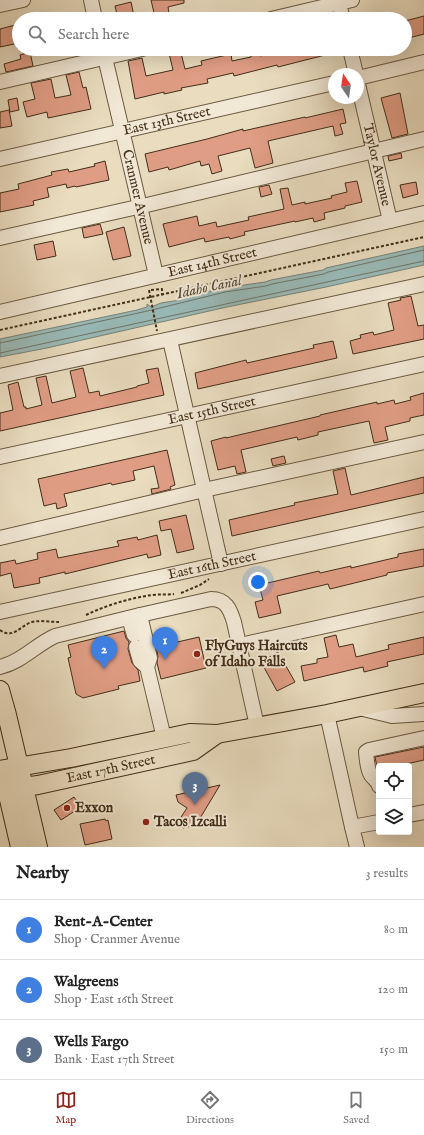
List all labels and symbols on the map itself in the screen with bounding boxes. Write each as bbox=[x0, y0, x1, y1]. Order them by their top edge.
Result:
north arrow bbox=[328, 68, 364, 104]
street label: East 13th Street bbox=[121, 102, 212, 140]
street label: Taylor Avenue bbox=[359, 122, 395, 208]
street label: Cranmer Avenue bbox=[118, 148, 158, 247]
street label: East 14th Street bbox=[166, 243, 259, 282]
water label: Idaho Canal bbox=[174, 271, 245, 303]
street label: East 15th Street bbox=[167, 392, 258, 429]
street label: East 16th Street bbox=[166, 547, 258, 584]
your location bbox=[248, 572, 268, 592]
pin: 1 bbox=[152, 627, 178, 660]
pin: 2 bbox=[91, 636, 117, 669]
place label: FlyGuys Haircuts of Idaho Falls bbox=[205, 637, 308, 671]
marker: FlyGuys Haircuts of Idaho Falls bbox=[192, 649, 202, 659]
street label: East 17th Street bbox=[65, 750, 157, 787]
pin: 3 bbox=[182, 772, 208, 805]
place label: Exxon bbox=[75, 799, 114, 817]
marker: Exxon bbox=[62, 803, 72, 813]
place label: Tacos Izcalli bbox=[153, 813, 227, 831]
marker: Tacos Izcalli bbox=[141, 817, 151, 827]

